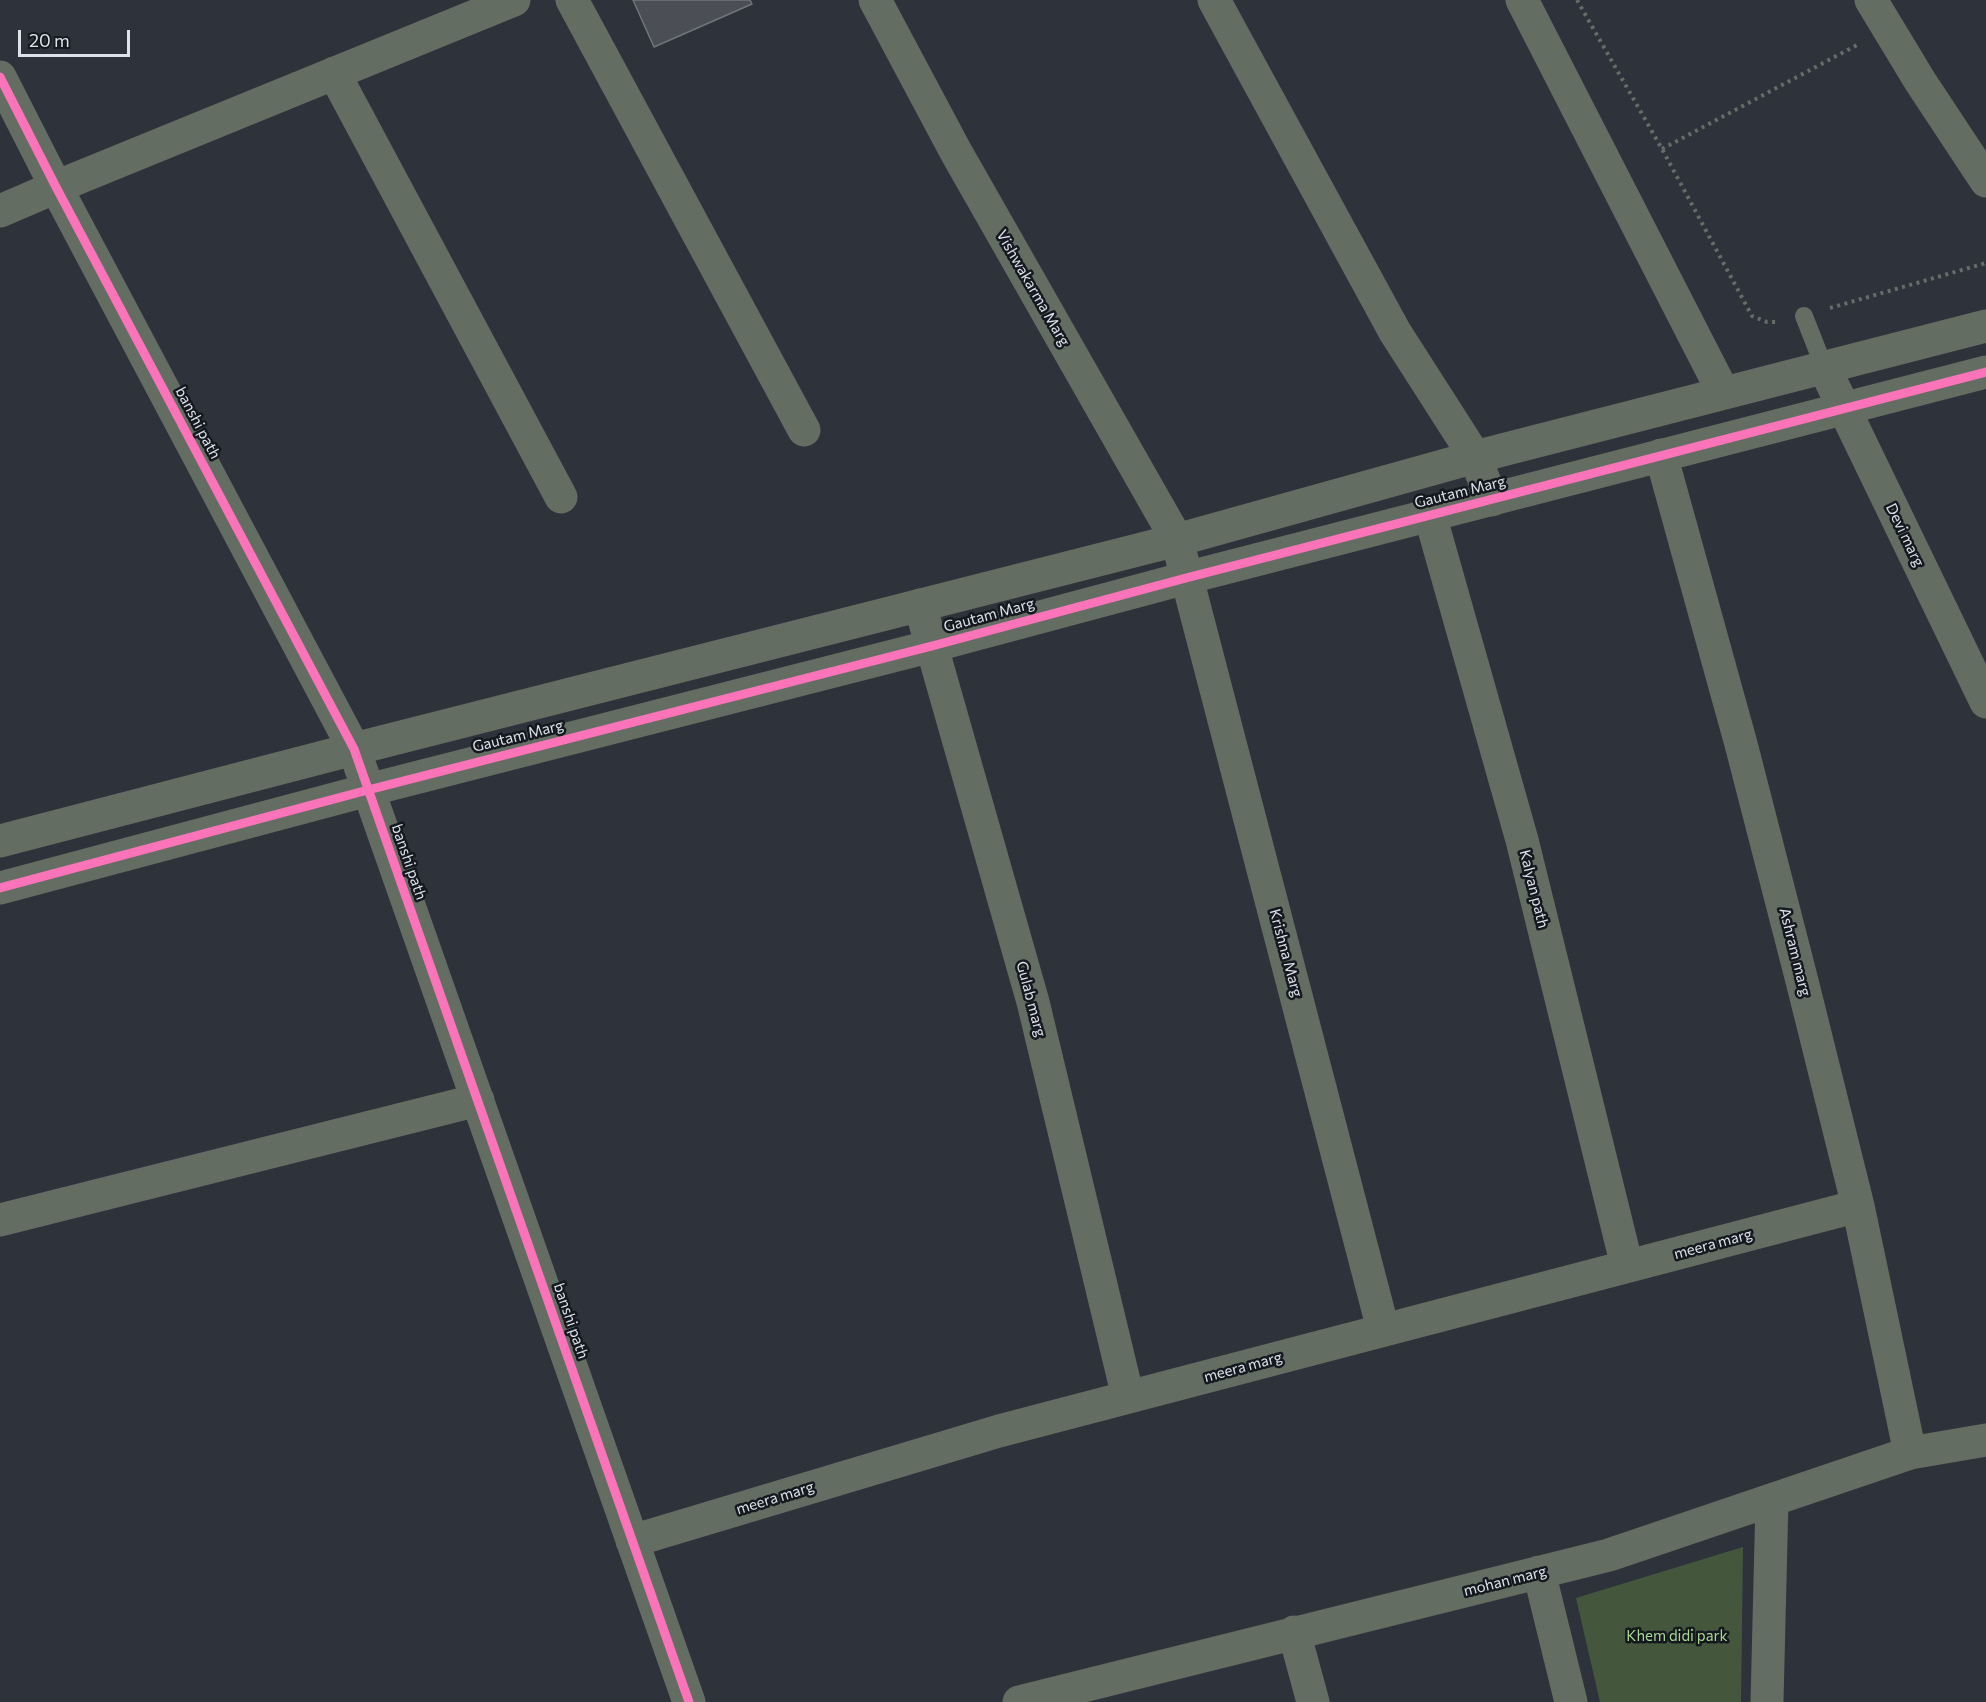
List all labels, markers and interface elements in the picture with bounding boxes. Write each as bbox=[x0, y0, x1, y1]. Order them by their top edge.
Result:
scale bar bbox=[21, 18, 134, 56]
text: 20 m bbox=[29, 29, 70, 51]
street label: Vishwakarma Marg bbox=[992, 227, 1074, 349]
street label: banshi path bbox=[172, 384, 224, 462]
street label: Gautam Marg bbox=[1413, 472, 1507, 512]
street label: Devi marg bbox=[1882, 500, 1928, 570]
street label: Gautam Marg bbox=[942, 594, 1036, 636]
street label: Gautam Marg bbox=[471, 716, 565, 756]
street label: banshi path bbox=[388, 822, 430, 902]
street label: Kalyan path bbox=[1516, 848, 1552, 930]
street label: Ashram marg bbox=[1775, 906, 1815, 998]
street label: Krishna Marg bbox=[1266, 907, 1306, 999]
street label: Gulab marg bbox=[1012, 959, 1050, 1039]
street label: meera marg bbox=[1672, 1225, 1754, 1263]
street label: banshi path bbox=[550, 1281, 592, 1361]
street label: meera marg bbox=[1202, 1348, 1284, 1386]
street label: meera marg bbox=[734, 1478, 816, 1518]
street label: mohan marg bbox=[1462, 1562, 1548, 1600]
park label: Khem didi park bbox=[1626, 1627, 1728, 1645]

